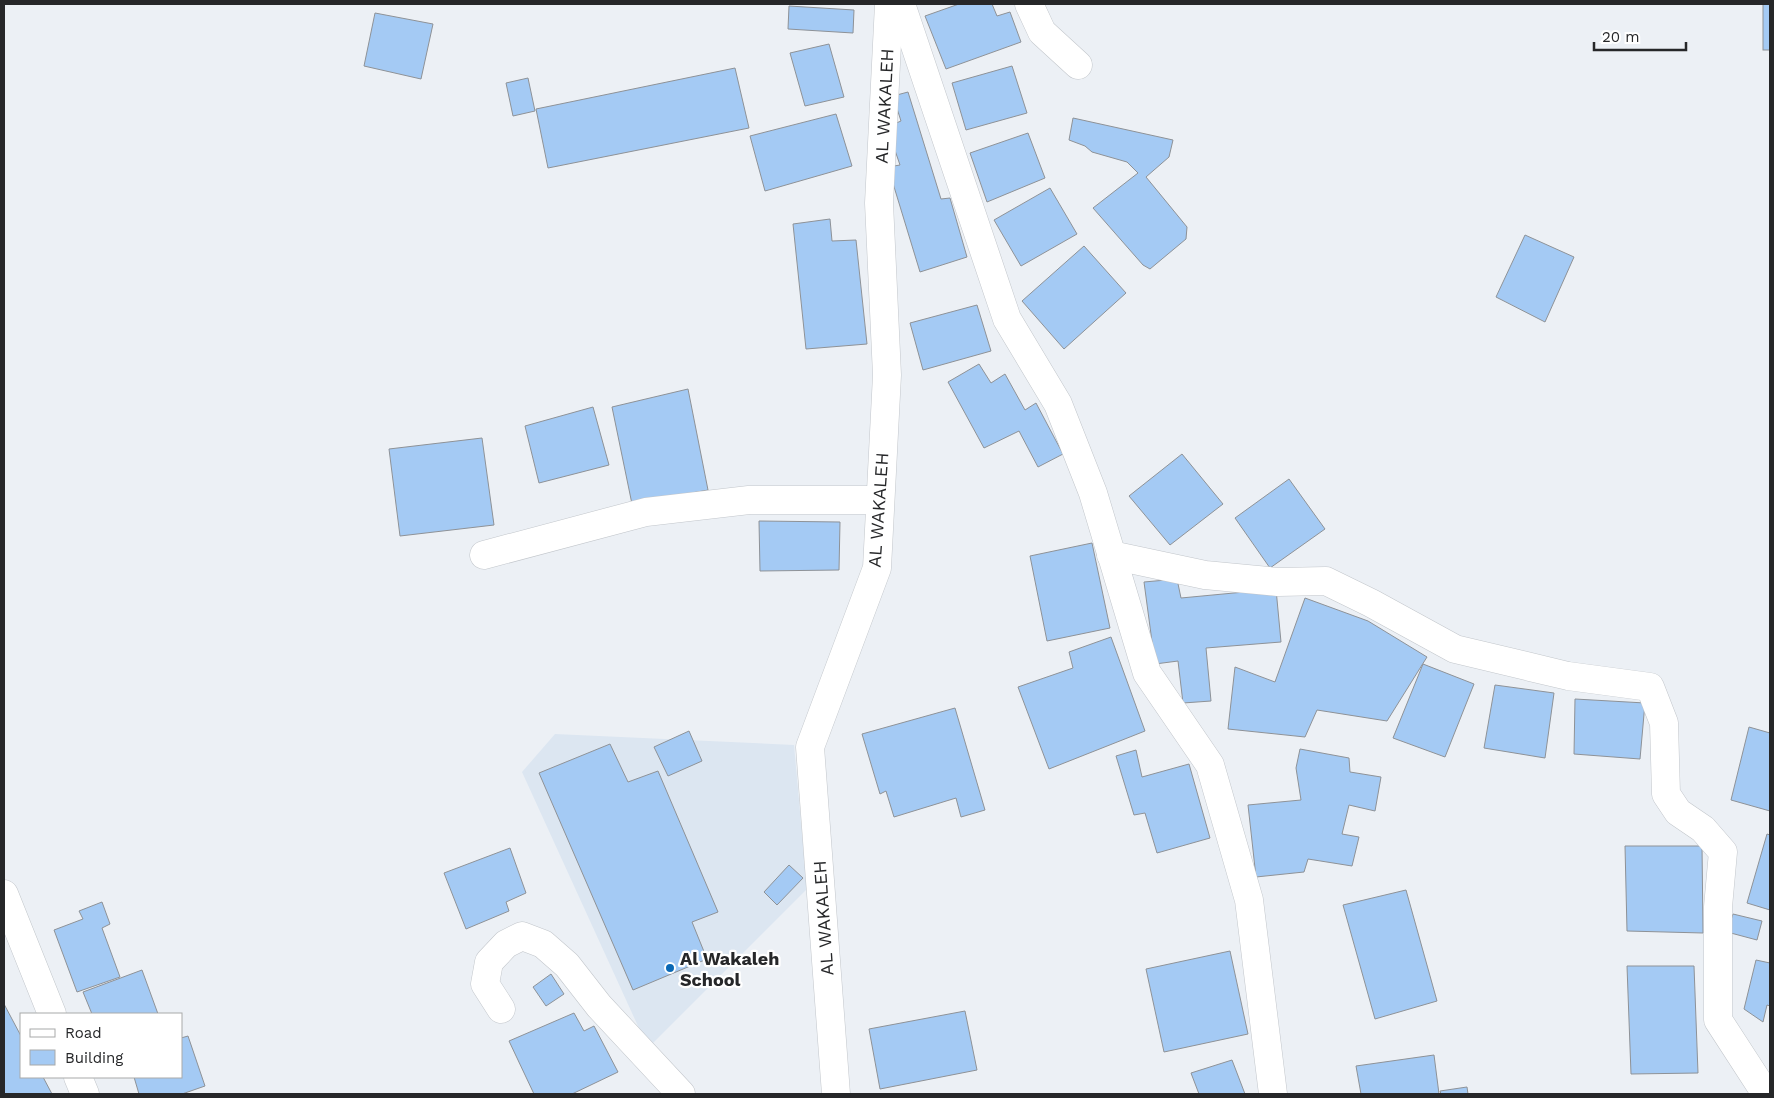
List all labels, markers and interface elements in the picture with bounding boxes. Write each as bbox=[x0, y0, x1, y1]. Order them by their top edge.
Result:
scale bar bbox=[1594, 20, 1686, 52]
text: 20 m bbox=[1602, 28, 1640, 46]
street label: AL WAKALEH bbox=[870, 48, 898, 164]
street label: AL WAKALEH bbox=[863, 452, 893, 568]
street label: AL WAKALEH bbox=[808, 860, 838, 976]
place label: Al Wakaleh School bbox=[680, 948, 779, 990]
marker: Al Wakaleh School bbox=[664, 962, 676, 974]
legend bbox=[20, 1013, 182, 1078]
text: Road bbox=[65, 1024, 102, 1042]
text: Building bbox=[65, 1049, 123, 1067]

